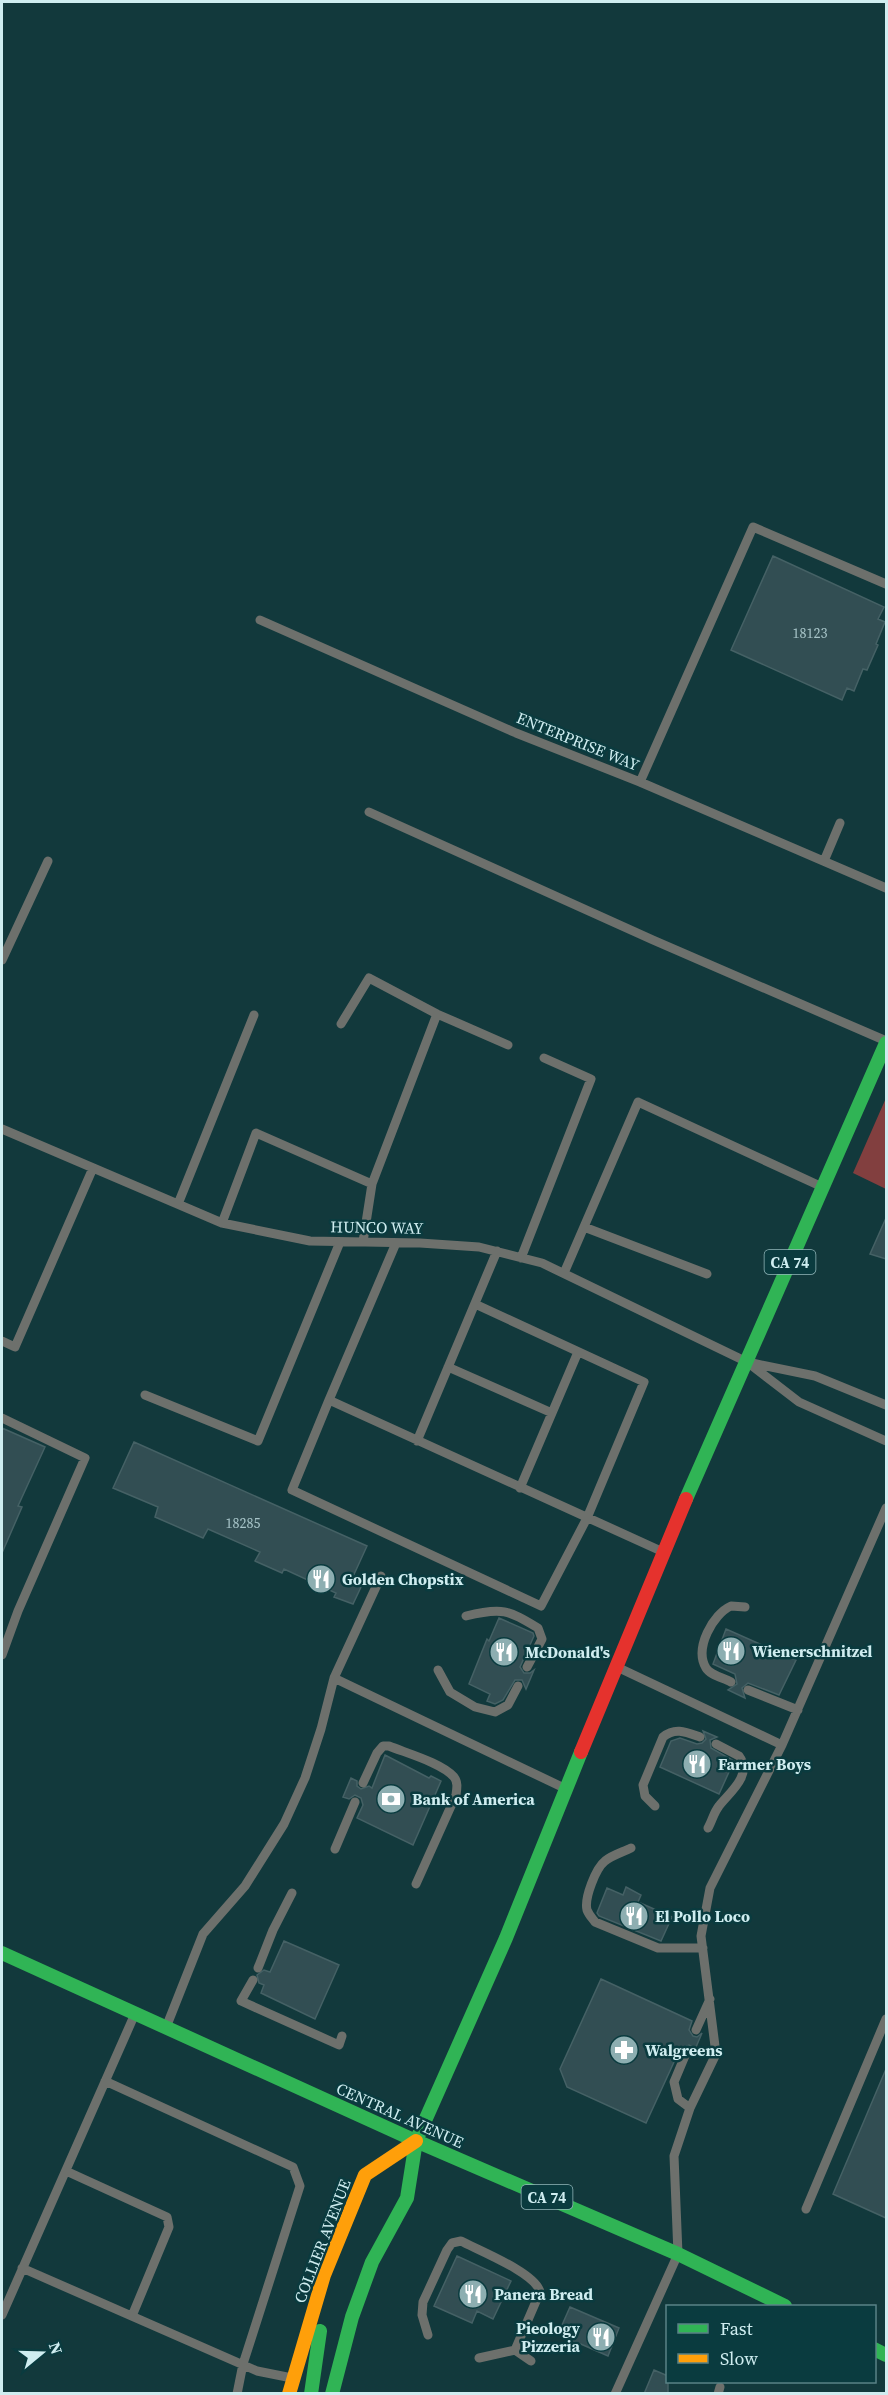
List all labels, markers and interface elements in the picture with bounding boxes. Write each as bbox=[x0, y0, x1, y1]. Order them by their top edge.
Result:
house number: 18123 bbox=[793, 623, 828, 643]
street label: ENTERPRISE WAY bbox=[513, 706, 643, 776]
street label: HUNCO WAY bbox=[330, 1215, 424, 1239]
road number: CA 74 bbox=[764, 1250, 816, 1274]
house number: 18285 bbox=[226, 1513, 261, 1533]
restaurant icon: Golden Chopstix bbox=[305, 1563, 337, 1595]
place label: Golden Chopstix bbox=[342, 1568, 464, 1590]
restaurant icon: Wienerschnitzel bbox=[715, 1635, 747, 1667]
restaurant icon: McDonald's bbox=[488, 1636, 520, 1668]
place label: Wienerschnitzel bbox=[752, 1640, 872, 1662]
place label: McDonald's bbox=[525, 1641, 610, 1663]
restaurant icon: Farmer Boys bbox=[681, 1748, 713, 1780]
place label: Farmer Boys bbox=[718, 1753, 811, 1775]
bank icon: Bank of America bbox=[375, 1783, 407, 1815]
place label: Bank of America bbox=[412, 1788, 535, 1810]
restaurant icon: El Pollo Loco bbox=[618, 1900, 650, 1932]
place label: El Pollo Loco bbox=[655, 1905, 750, 1927]
pharmacy icon: Walgreens bbox=[608, 2034, 640, 2066]
place label: Walgreens bbox=[645, 2039, 723, 2061]
street label: CENTRAL AVENUE bbox=[333, 2077, 467, 2153]
street label: COLLIER AVENUE bbox=[288, 2176, 356, 2306]
road number: CA 74 bbox=[522, 2185, 572, 2209]
restaurant icon: Panera Bread bbox=[457, 2278, 489, 2310]
place label: Panera Bread bbox=[494, 2283, 594, 2305]
legend bbox=[666, 2305, 876, 2383]
text: Fast bbox=[720, 2316, 753, 2341]
place label: Pieology Pizzeria bbox=[516, 2317, 580, 2357]
restaurant icon: Pieology Pizzeria bbox=[585, 2321, 617, 2353]
north arrow bbox=[12, 2323, 72, 2383]
text: N bbox=[44, 2339, 69, 2358]
text: Slow bbox=[720, 2346, 758, 2371]

